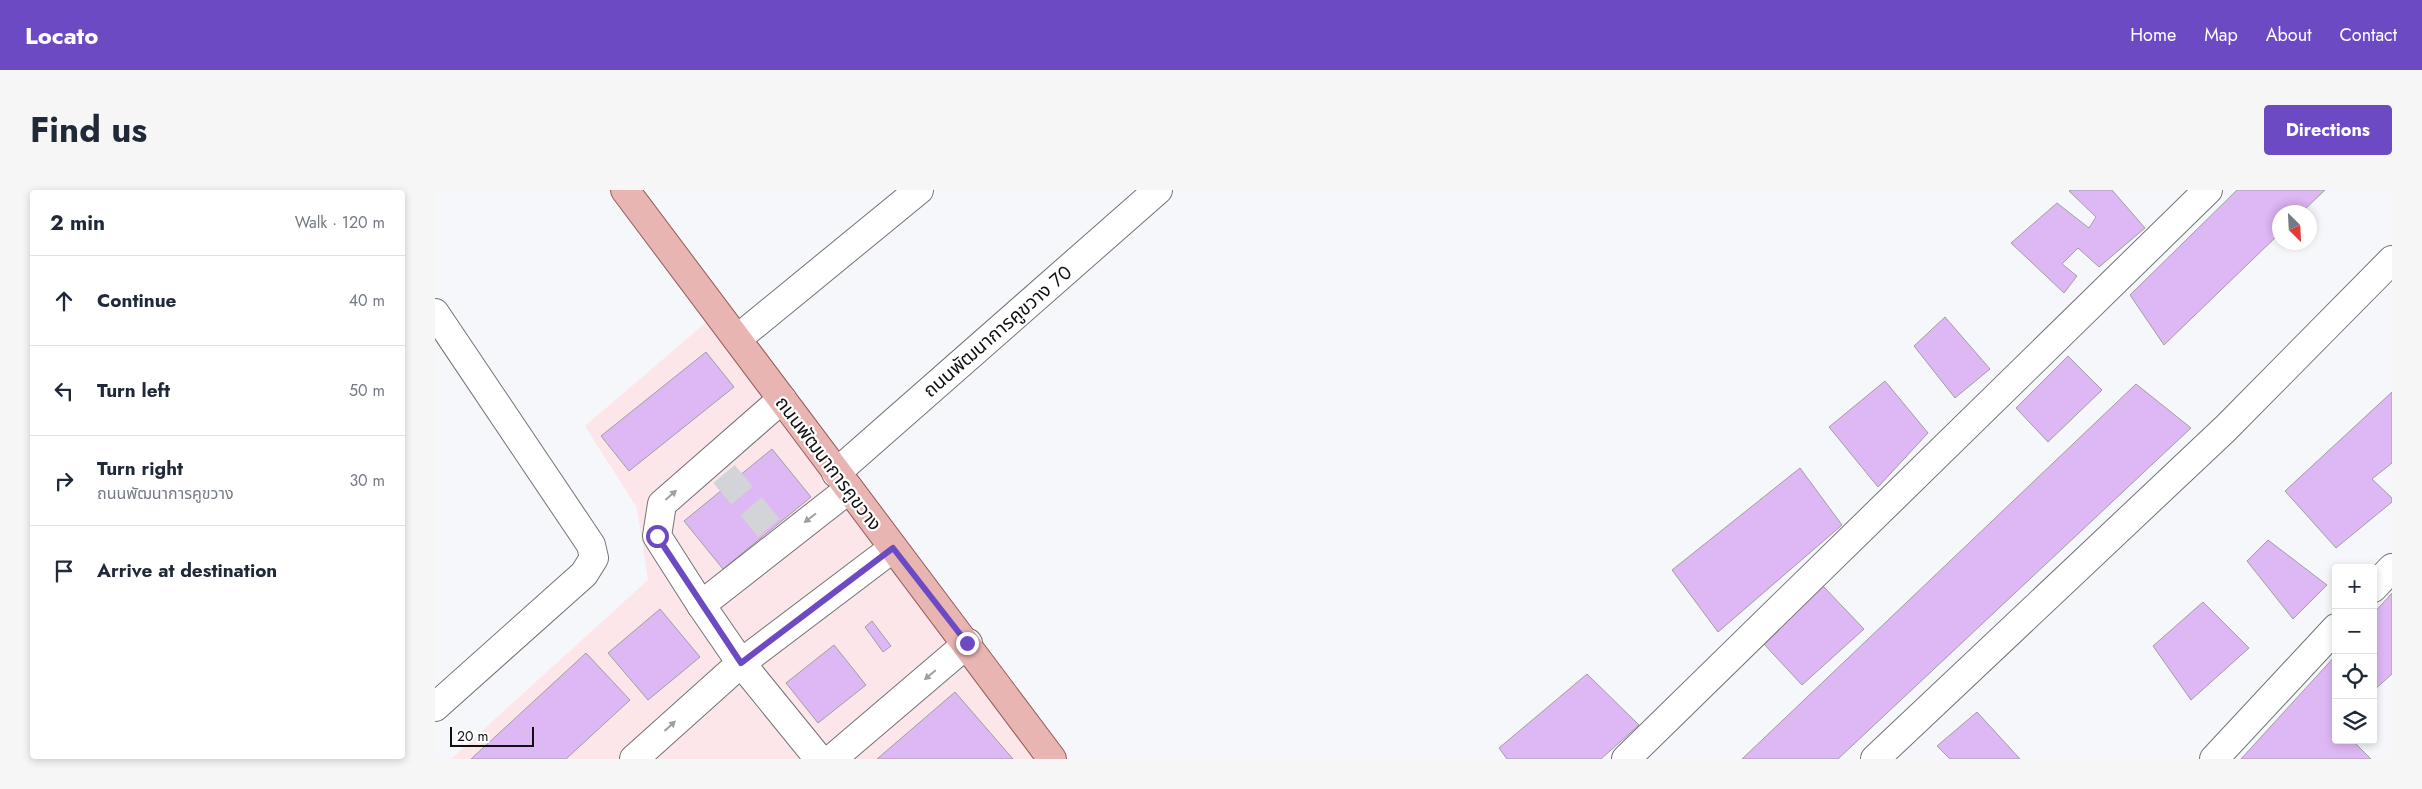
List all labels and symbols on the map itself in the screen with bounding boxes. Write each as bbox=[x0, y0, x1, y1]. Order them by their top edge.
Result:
north arrow bbox=[2272, 205, 2317, 250]
street label: ถนนพัฒนาการคูขวาง 70 bbox=[917, 259, 1078, 404]
street label: ถนนพัฒนาการคูขวาง bbox=[769, 390, 888, 536]
one-way arrow bbox=[665, 489, 677, 501]
one-way arrow bbox=[804, 513, 817, 524]
route start bbox=[646, 525, 669, 548]
route end bbox=[956, 632, 979, 655]
one-way arrow bbox=[925, 669, 937, 681]
one-way arrow bbox=[664, 721, 677, 732]
scale bar bbox=[450, 724, 534, 747]

